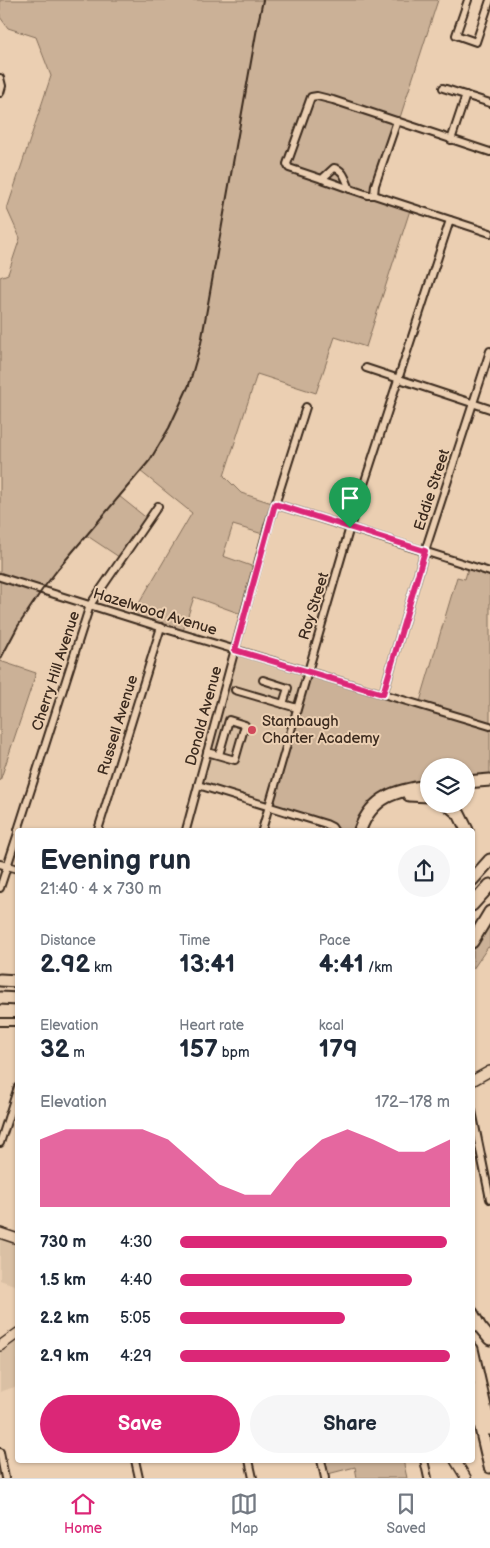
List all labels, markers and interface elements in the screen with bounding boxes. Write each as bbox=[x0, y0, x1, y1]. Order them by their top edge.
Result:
street label: Eddie Street bbox=[410, 447, 454, 533]
pin bbox=[329, 477, 371, 528]
icon: arrive bbox=[336, 484, 364, 512]
street label: Roy Street bbox=[295, 570, 333, 642]
street label: Hazelwood Avenue bbox=[91, 584, 219, 640]
street label: Cherry Hill Avenue bbox=[28, 609, 84, 733]
street label: Donald Avenue bbox=[182, 664, 226, 768]
street label: Russell Avenue bbox=[94, 672, 142, 777]
place label: Stambaugh Charter Academy bbox=[262, 712, 380, 748]
marker: Stambaugh Charter Academy bbox=[246, 724, 258, 736]
map controls bbox=[420, 758, 475, 813]
button: layers bbox=[420, 758, 475, 813]
text: Evening run bbox=[40, 844, 191, 877]
button: share bbox=[398, 845, 450, 897]
text: 21:40 · 4 × 730 m bbox=[40, 880, 162, 899]
text: Distance bbox=[40, 932, 96, 949]
text: Time bbox=[179, 932, 210, 949]
text: Pace bbox=[319, 932, 351, 949]
text: 2.92 bbox=[40, 949, 90, 980]
text: 13:41 bbox=[179, 949, 235, 980]
text: 4:41 bbox=[319, 949, 364, 980]
text: km bbox=[90, 959, 112, 976]
text: /km bbox=[364, 959, 393, 976]
text: Elevation bbox=[40, 1017, 98, 1034]
text: Heart rate bbox=[179, 1017, 244, 1034]
text: kcal bbox=[319, 1017, 344, 1034]
text: 32 bbox=[40, 1034, 70, 1065]
text: 157 bbox=[179, 1034, 218, 1065]
text: 179 bbox=[319, 1034, 358, 1065]
text: m bbox=[70, 1044, 85, 1061]
text: bpm bbox=[218, 1044, 249, 1061]
text: Elevation bbox=[40, 1093, 107, 1112]
text: 172–178 m bbox=[375, 1093, 450, 1112]
text: 730 m bbox=[40, 1233, 86, 1252]
text: 4:30 bbox=[120, 1233, 152, 1252]
text: 1.5 km bbox=[40, 1271, 86, 1290]
text: 4:40 bbox=[120, 1271, 152, 1290]
text: 2.2 km bbox=[40, 1309, 89, 1328]
text: 5:05 bbox=[120, 1309, 151, 1328]
text: 2.9 km bbox=[40, 1347, 89, 1366]
text: 4:29 bbox=[120, 1347, 152, 1366]
button: Save bbox=[40, 1395, 240, 1453]
button: Share bbox=[250, 1395, 450, 1453]
tab: Home bbox=[64, 1490, 102, 1537]
tab: Map bbox=[230, 1490, 258, 1537]
tab: Saved bbox=[387, 1490, 426, 1537]

